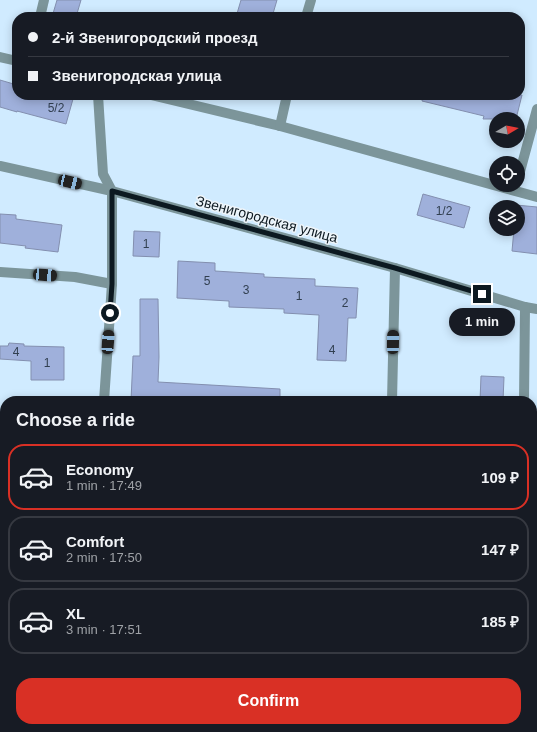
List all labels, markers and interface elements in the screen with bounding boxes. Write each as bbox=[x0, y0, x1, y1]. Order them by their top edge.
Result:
text: 2-й Звенигородский проезд bbox=[52, 29, 258, 46]
text: Звенигородская улица bbox=[52, 67, 221, 84]
house number: 5/2 bbox=[48, 101, 65, 115]
north arrow bbox=[489, 112, 525, 148]
map controls bbox=[489, 112, 525, 236]
button: locate bbox=[489, 156, 525, 192]
car bbox=[57, 173, 83, 191]
street label: Звенигородская улица bbox=[194, 192, 340, 246]
button: layers bbox=[489, 200, 525, 236]
house number: 1/2 bbox=[436, 204, 453, 218]
house number: 1 bbox=[143, 237, 150, 251]
car bbox=[33, 268, 57, 282]
house number: 5 bbox=[204, 274, 211, 288]
house number: 3 bbox=[243, 283, 250, 297]
route end bbox=[473, 285, 491, 303]
house number: 1 bbox=[296, 289, 303, 303]
house number: 2 bbox=[342, 296, 349, 310]
route start bbox=[101, 304, 119, 322]
callout: 1 min bbox=[449, 308, 515, 336]
text: 1 min bbox=[465, 314, 499, 329]
car bbox=[101, 330, 115, 354]
car bbox=[387, 330, 399, 354]
house number: 4 bbox=[329, 343, 336, 357]
house number: 4 bbox=[13, 345, 20, 359]
house number: 1 bbox=[44, 356, 51, 370]
text: Choose a ride bbox=[16, 410, 135, 430]
icon: car bbox=[18, 459, 54, 495]
text: Economy bbox=[66, 461, 134, 478]
text: 109 ₽ bbox=[481, 469, 519, 486]
text: 1 min · 17:49 bbox=[66, 478, 142, 493]
icon: car bbox=[18, 531, 54, 567]
text: Comfort bbox=[66, 533, 124, 550]
text: 147 ₽ bbox=[481, 541, 519, 558]
text: 2 min · 17:50 bbox=[66, 550, 142, 565]
icon: car bbox=[18, 603, 54, 639]
text: XL bbox=[66, 605, 85, 622]
text: 185 ₽ bbox=[481, 613, 519, 630]
text: 3 min · 17:51 bbox=[66, 622, 142, 637]
button: Confirm bbox=[16, 678, 521, 724]

